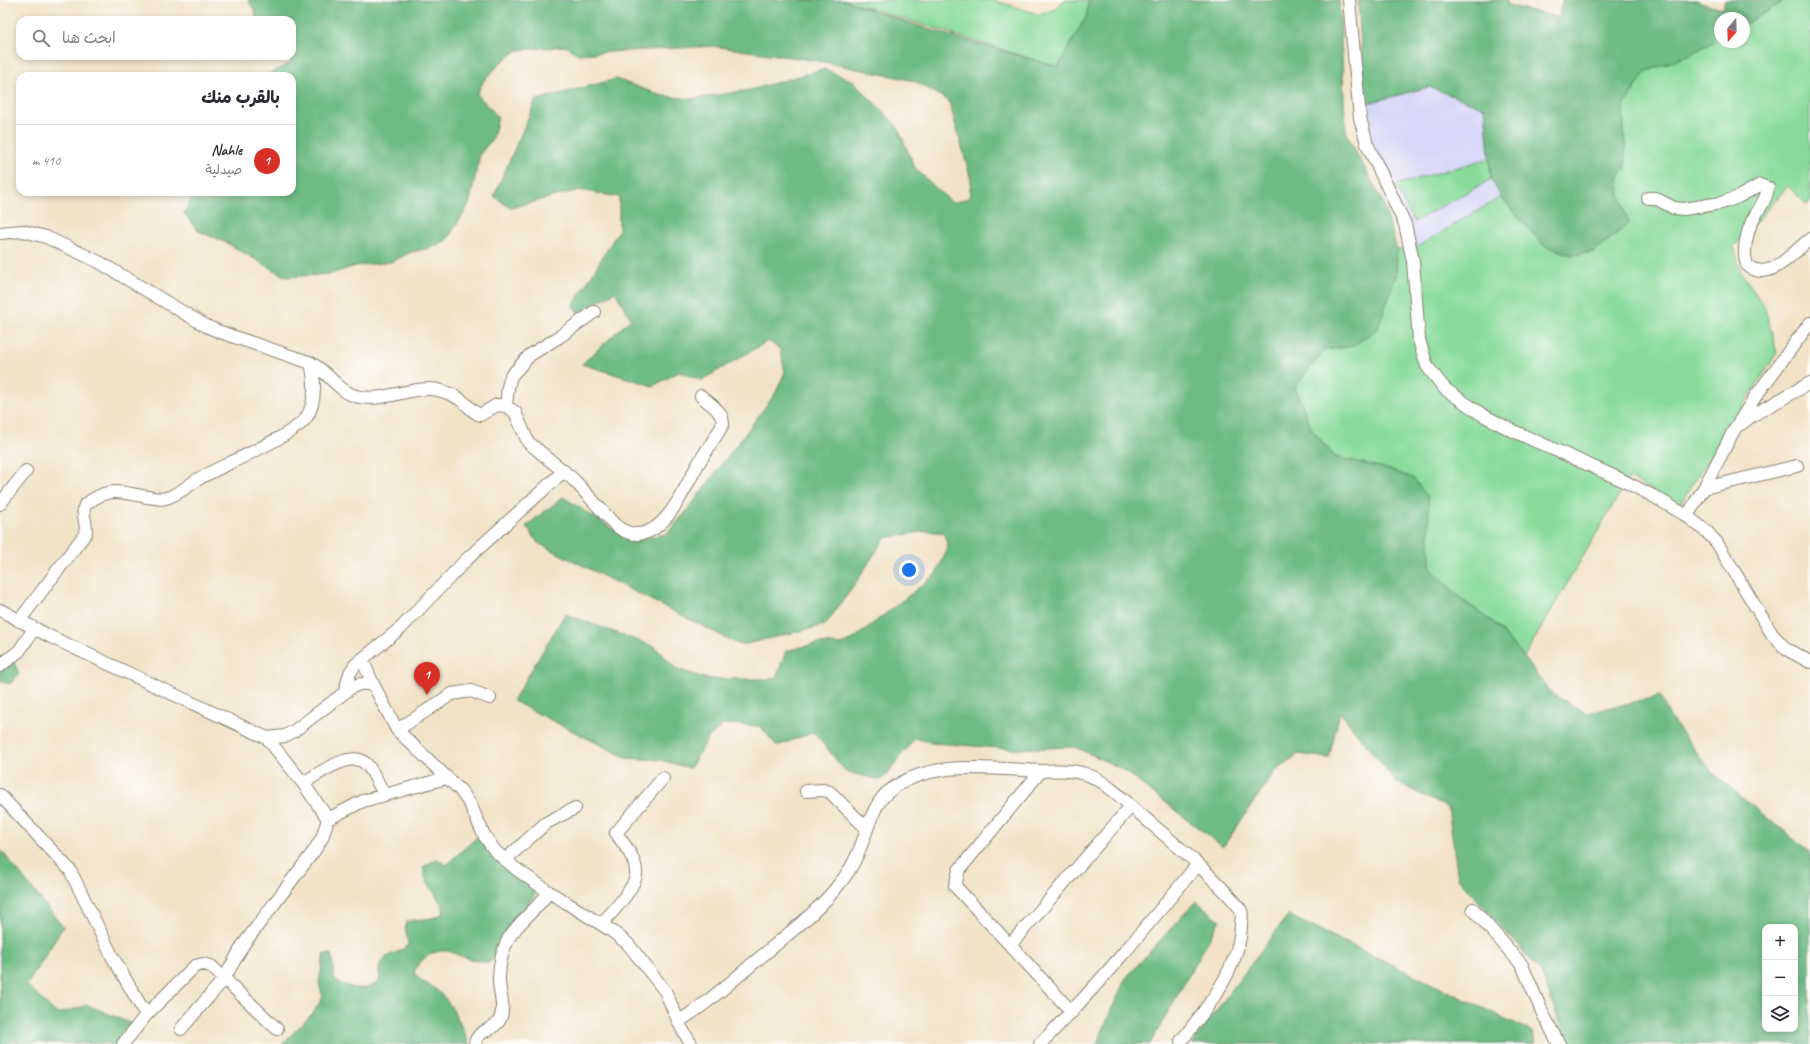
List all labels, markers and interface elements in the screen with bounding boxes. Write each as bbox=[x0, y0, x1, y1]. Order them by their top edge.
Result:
north arrow bbox=[1714, 12, 1750, 48]
search box bbox=[16, 16, 296, 60]
icon: search bbox=[30, 27, 52, 49]
text: ابحث هنا bbox=[62, 29, 116, 48]
text: بالقرب منك bbox=[201, 87, 280, 108]
text: Nahle bbox=[211, 141, 242, 160]
text: 410 m bbox=[32, 153, 60, 169]
text: 1 bbox=[264, 153, 270, 169]
text: صيدلية bbox=[205, 162, 242, 178]
your location bbox=[899, 560, 919, 580]
pin: 1 bbox=[414, 662, 440, 695]
map controls bbox=[1762, 924, 1798, 1032]
button: + bbox=[1762, 924, 1798, 960]
button: − bbox=[1762, 960, 1798, 996]
button: layers bbox=[1762, 996, 1798, 1032]

